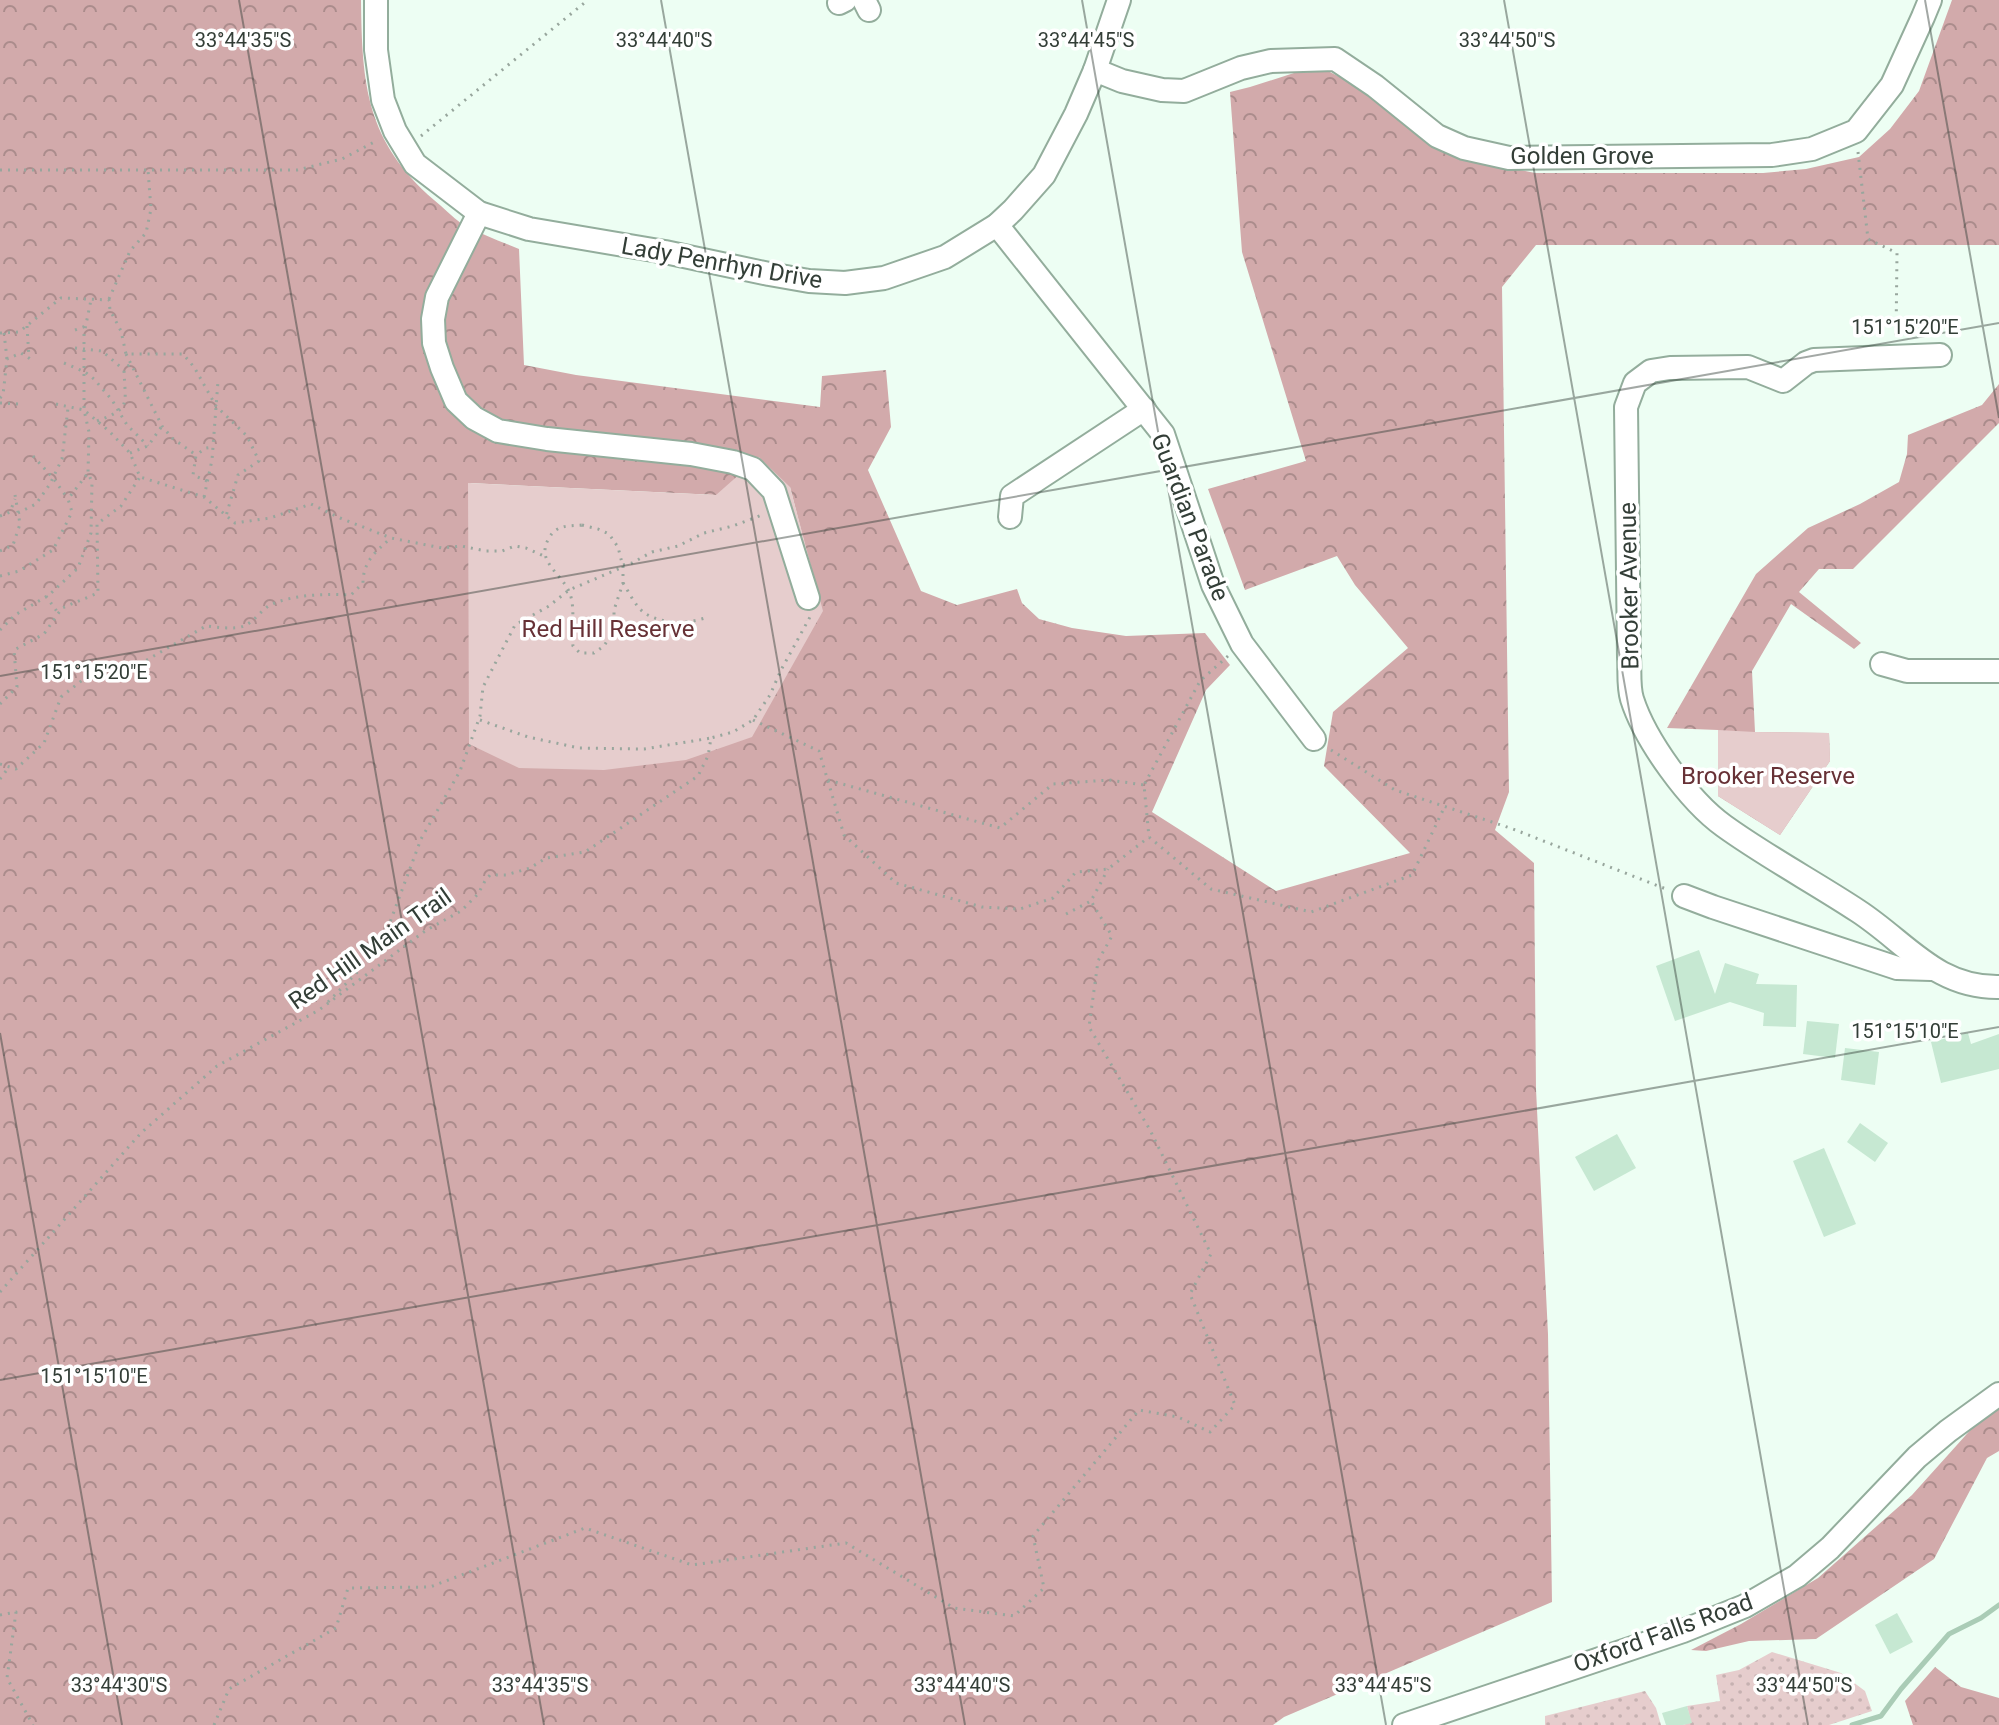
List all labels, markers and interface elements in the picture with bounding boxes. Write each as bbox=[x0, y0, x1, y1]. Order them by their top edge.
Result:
text: 33°44'35"S bbox=[195, 28, 291, 52]
text: 33°44'40"S bbox=[616, 28, 712, 52]
text: 33°44'45"S bbox=[1038, 28, 1134, 52]
text: 33°44'50"S bbox=[1459, 28, 1555, 52]
street label: Golden Grove bbox=[1510, 142, 1654, 170]
street label: Lady Penrhyn Drive bbox=[619, 232, 825, 294]
text: 151°15'20"E bbox=[1851, 315, 1959, 339]
street label: Guardian Parade bbox=[1145, 429, 1235, 605]
street label: Brooker Avenue bbox=[1614, 502, 1644, 670]
park label: Red Hill Reserve bbox=[522, 615, 694, 643]
text: 151°15'20"E bbox=[40, 660, 148, 684]
park label: Brooker Reserve bbox=[1681, 762, 1855, 790]
street label: Red Hill Main Trail bbox=[283, 882, 457, 1016]
text: 151°15'10"E bbox=[1851, 1019, 1959, 1043]
text: 151°15'10"E bbox=[40, 1364, 148, 1388]
street label: Oxford Falls Road bbox=[1569, 1588, 1757, 1678]
text: 33°44'30"S bbox=[71, 1673, 167, 1697]
text: 33°44'35"S bbox=[492, 1673, 588, 1697]
text: 33°44'40"S bbox=[914, 1673, 1010, 1697]
text: 33°44'45"S bbox=[1335, 1673, 1431, 1697]
text: 33°44'50"S bbox=[1756, 1673, 1852, 1697]

